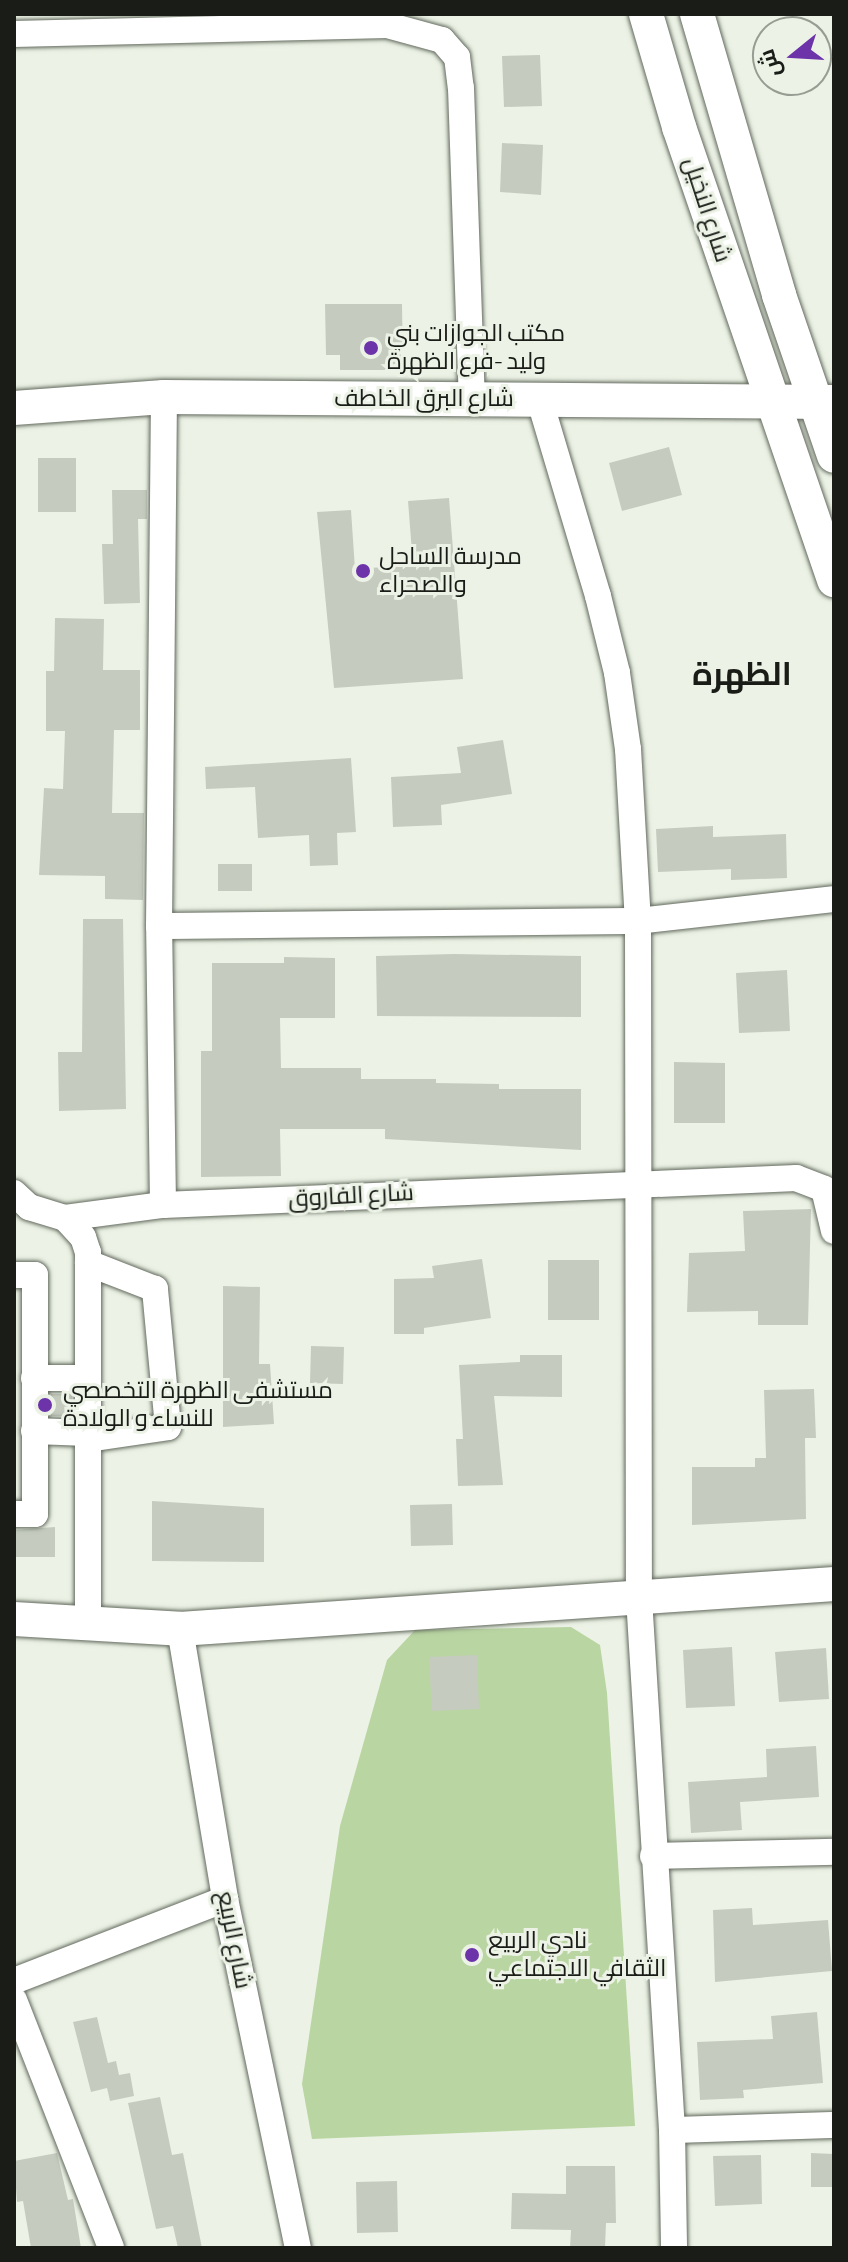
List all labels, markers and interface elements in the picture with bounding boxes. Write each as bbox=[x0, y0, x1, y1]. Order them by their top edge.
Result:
north arrow bbox=[752, 16, 832, 96]
text: ش bbox=[753, 45, 788, 81]
street label: شارع النخيل bbox=[677, 154, 737, 266]
place label: مكتب الجوازات بني وليد -فرع الظهرة bbox=[387, 320, 565, 376]
marker: مكتب الجوازات بني وليد -فرع الظهرة bbox=[362, 339, 380, 357]
street label: شارع البرق الخاطف bbox=[334, 385, 514, 413]
place label: مدرسة الساحل والصحراء bbox=[379, 543, 522, 599]
marker: مدرسة الساحل والصحراء bbox=[354, 562, 372, 580]
district label: الظهرة bbox=[692, 657, 792, 695]
street label: شارع الفاروق bbox=[287, 1178, 415, 1214]
place label: مستشفى الظهرة التخصصي للنساء و الولادة bbox=[63, 1377, 333, 1433]
marker: مستشفى الظهرة التخصصي للنساء و الولادة bbox=[34, 1394, 56, 1416]
street label: شارع الربيع bbox=[210, 1889, 258, 1991]
place label: نادي الربيع الثقافي الاجتماعي bbox=[488, 1927, 666, 1983]
marker: نادي الربيع الثقافي الاجتماعي bbox=[463, 1946, 481, 1964]

